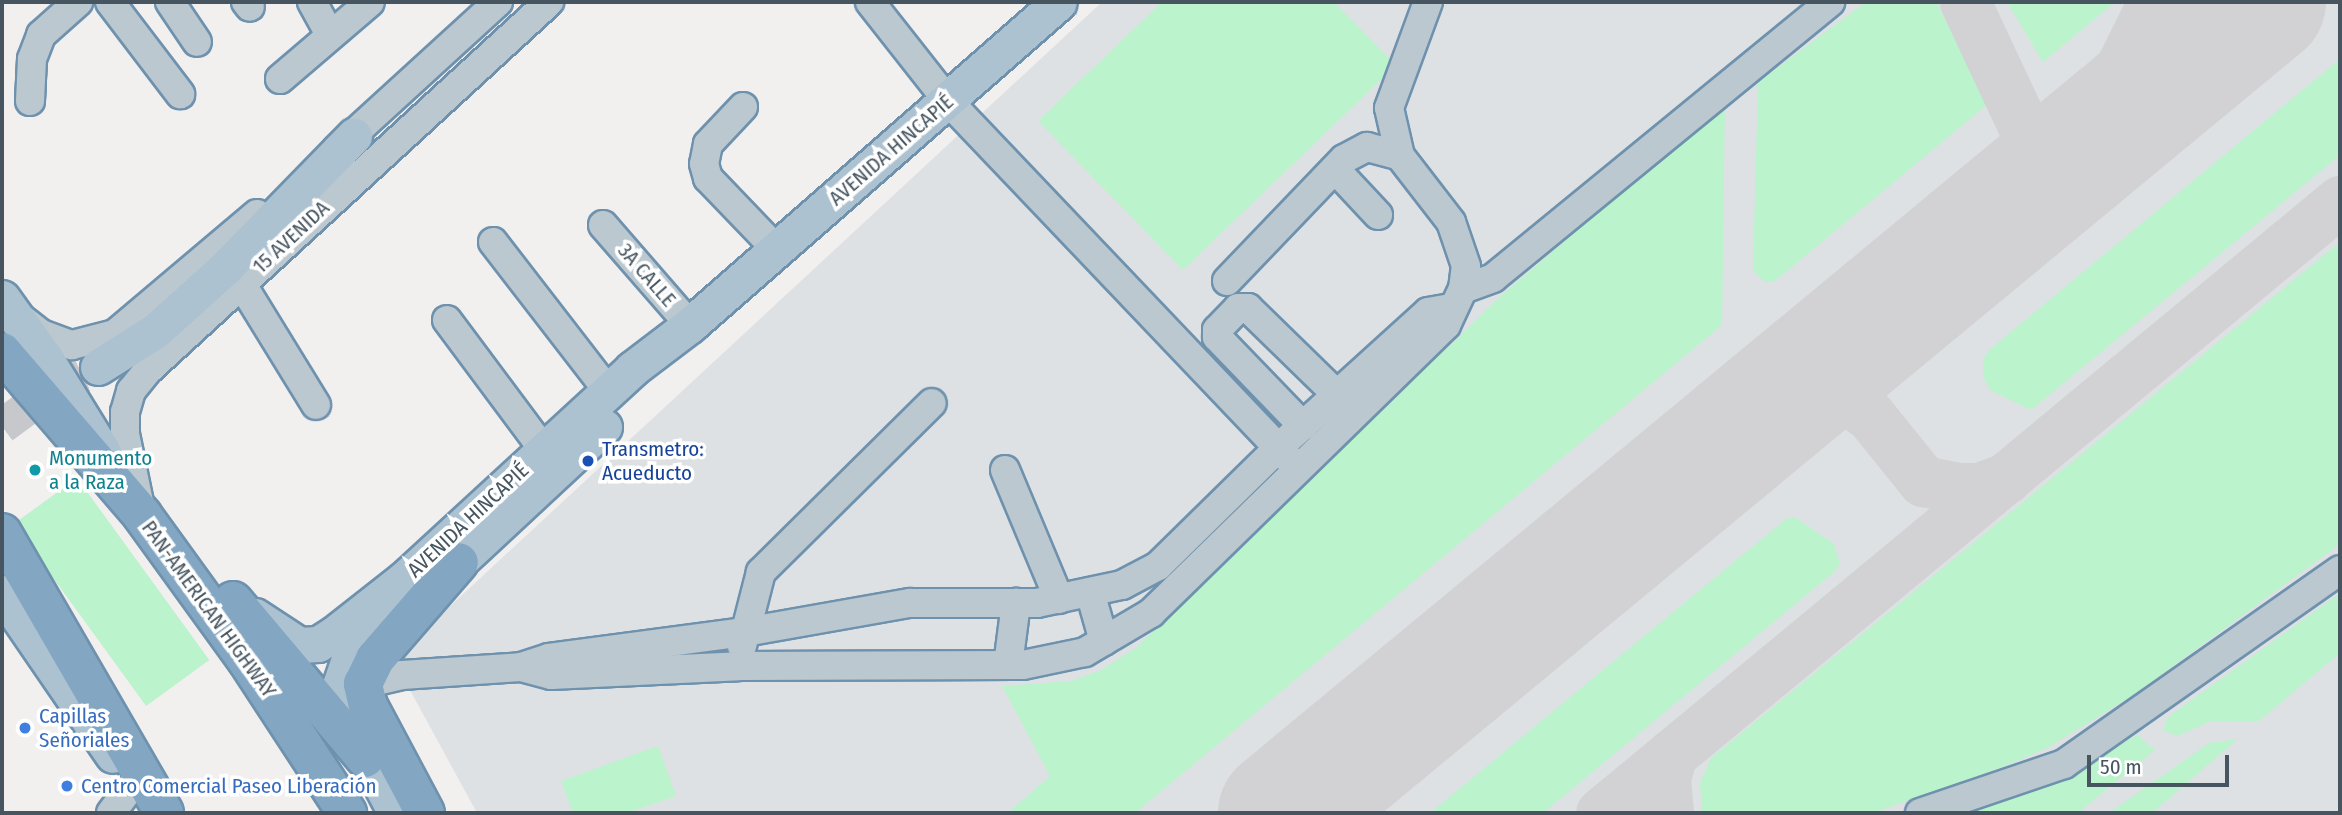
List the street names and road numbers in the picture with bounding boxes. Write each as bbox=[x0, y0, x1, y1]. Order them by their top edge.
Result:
street label: AVENIDA HINCAPIÉ bbox=[824, 89, 958, 211]
street label: 15 AVENIDA bbox=[248, 195, 334, 279]
street label: 3A CALLE bbox=[613, 238, 681, 312]
street label: AVENIDA HINCAPIÉ bbox=[402, 457, 534, 583]
street label: PAN-AMERICAN HIGHWAY bbox=[136, 516, 282, 702]

